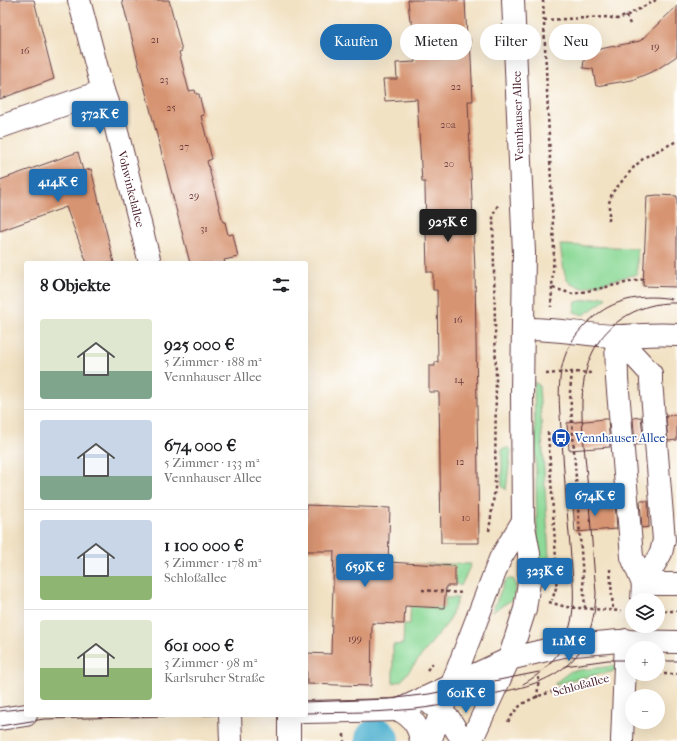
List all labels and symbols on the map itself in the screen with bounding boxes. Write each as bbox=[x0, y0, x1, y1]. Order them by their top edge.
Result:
house number: 21 bbox=[151, 34, 159, 46]
house number: 19 bbox=[651, 41, 659, 53]
house number: 16 bbox=[21, 45, 30, 57]
street label: Vennhauser Allee bbox=[509, 71, 527, 162]
house number: 23 bbox=[159, 74, 169, 86]
house number: 22 bbox=[451, 81, 461, 93]
pin: 372K € bbox=[67, 101, 133, 135]
house number: 25 bbox=[166, 102, 176, 114]
house number: 20a bbox=[440, 119, 456, 131]
house number: 27 bbox=[179, 141, 189, 153]
street label: Vohwinkelallee bbox=[115, 148, 147, 229]
house number: 20 bbox=[444, 158, 454, 170]
pin: 414K € bbox=[25, 169, 91, 203]
house number: 29 bbox=[189, 190, 199, 202]
pin: 925K € bbox=[415, 209, 481, 243]
house number: 31 bbox=[200, 223, 208, 235]
house number: 16 bbox=[454, 314, 463, 326]
house number: 14 bbox=[454, 374, 465, 386]
bus stop icon: Vennhauser Allee bbox=[550, 427, 572, 449]
place label: Vennhauser Allee bbox=[574, 431, 665, 445]
house number: 12 bbox=[456, 456, 464, 468]
pin: 674K € bbox=[562, 483, 628, 517]
house number: 10 bbox=[461, 512, 471, 524]
pin: 659K € bbox=[332, 554, 398, 588]
pin: 323K € bbox=[512, 558, 578, 592]
pin: 1.1M € bbox=[536, 628, 602, 662]
house number: 199 bbox=[348, 633, 362, 645]
street label: Schloßallee bbox=[551, 671, 611, 699]
pin: 601K € bbox=[433, 680, 499, 714]

